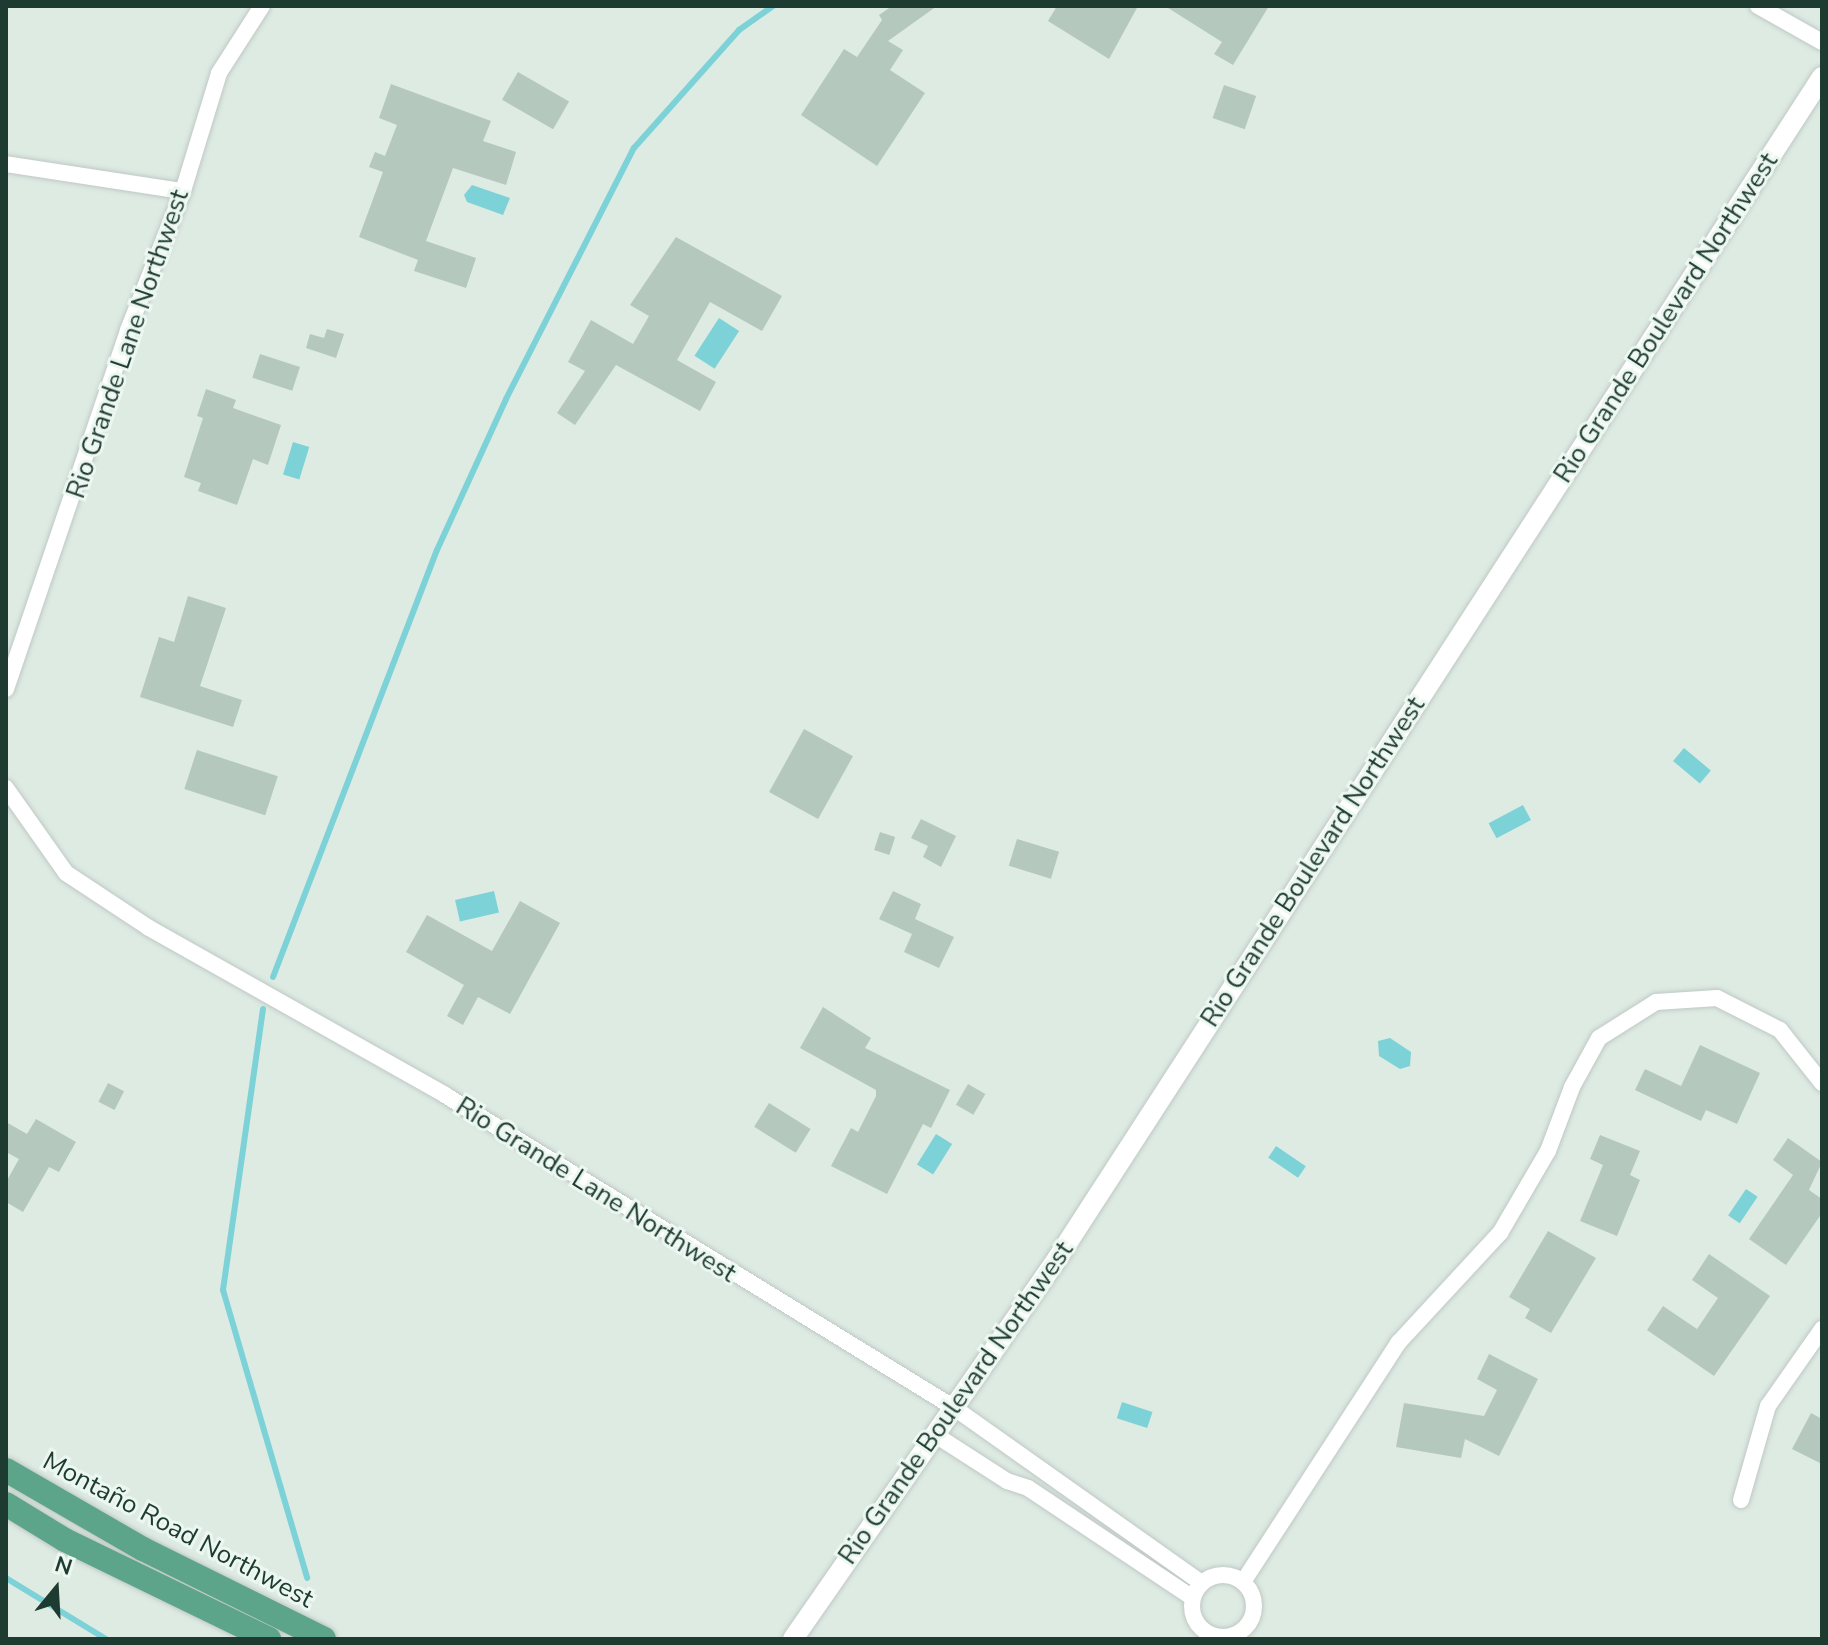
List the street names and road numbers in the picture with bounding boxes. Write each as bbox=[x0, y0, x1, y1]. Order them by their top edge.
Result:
street label: Rio Grande Boulevard Northwest bbox=[1548, 147, 1784, 489]
street label: Rio Grande Lane Northwest bbox=[60, 186, 196, 502]
street label: Rio Grande Boulevard Northwest bbox=[1195, 691, 1431, 1033]
street label: Rio Grande Lane Northwest bbox=[450, 1091, 742, 1289]
street label: Rio Grande Boulevard Northwest bbox=[832, 1236, 1080, 1570]
street label: Montaño Road Northwest bbox=[37, 1445, 319, 1615]

